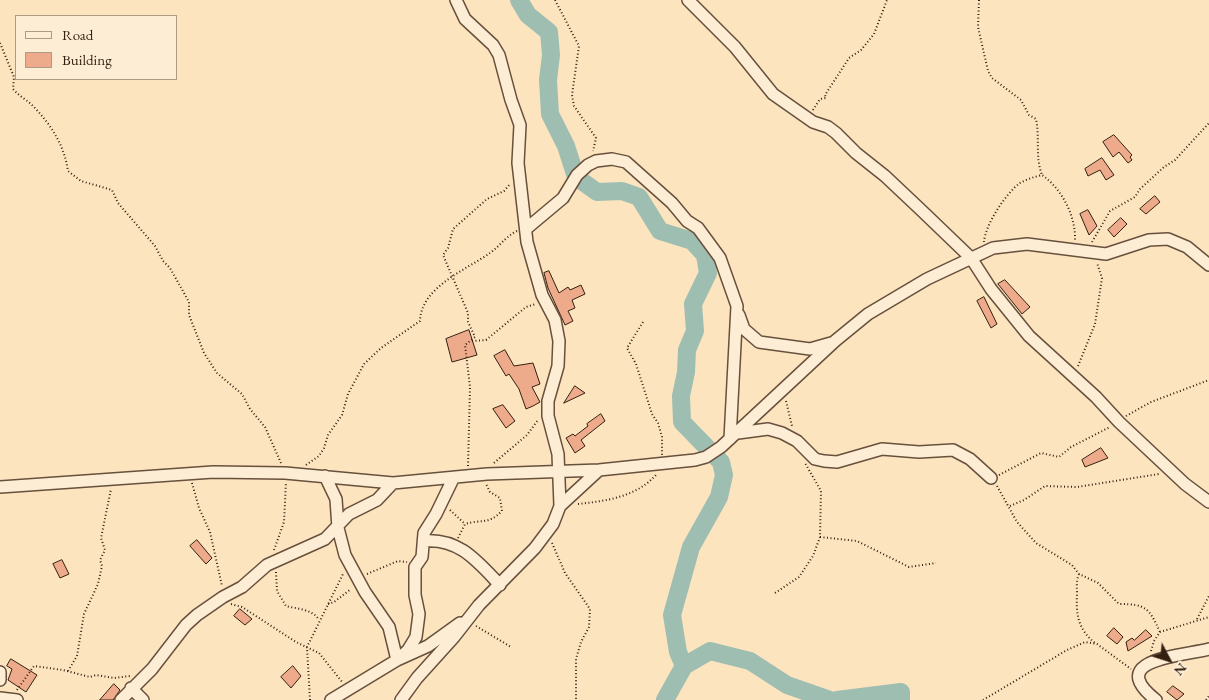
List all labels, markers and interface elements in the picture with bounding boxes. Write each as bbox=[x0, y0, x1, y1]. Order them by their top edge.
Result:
legend bbox=[15, 15, 178, 80]
text: Road bbox=[62, 25, 93, 44]
text: Building bbox=[62, 50, 112, 69]
north arrow bbox=[1144, 635, 1194, 685]
text: N bbox=[1170, 660, 1191, 680]

